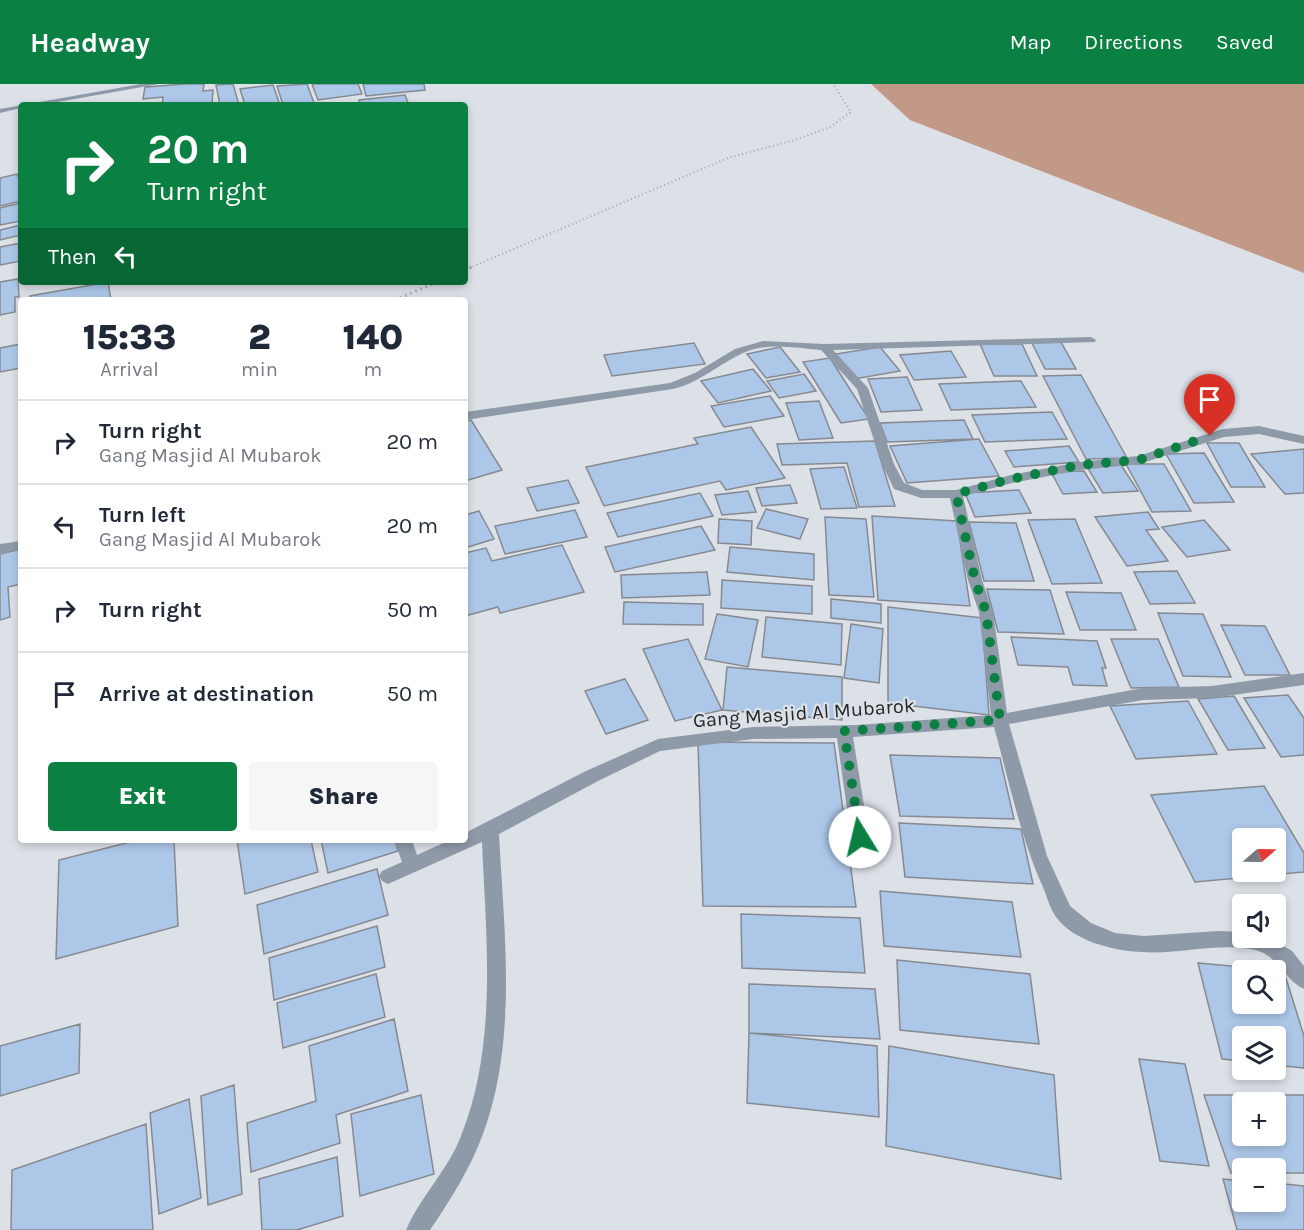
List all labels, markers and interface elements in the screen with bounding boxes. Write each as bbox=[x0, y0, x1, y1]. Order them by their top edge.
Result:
text: Headway bbox=[30, 26, 150, 59]
text: Map bbox=[1010, 30, 1051, 54]
text: Directions bbox=[1084, 30, 1183, 54]
text: Saved bbox=[1216, 30, 1274, 54]
text: 20 m bbox=[147, 124, 249, 174]
icon: right bbox=[48, 126, 126, 204]
text: Turn right bbox=[147, 175, 267, 207]
icon: left bbox=[109, 240, 142, 273]
text: Then bbox=[48, 244, 97, 270]
text: 15:33 bbox=[83, 316, 176, 358]
text: 2 bbox=[248, 316, 271, 358]
text: 140 bbox=[342, 316, 403, 358]
text: Arrival bbox=[100, 358, 159, 381]
text: min bbox=[241, 358, 278, 381]
text: m bbox=[364, 358, 382, 381]
pin bbox=[1184, 374, 1235, 436]
icon: arrive bbox=[1193, 383, 1226, 416]
text: Turn right bbox=[99, 418, 202, 444]
icon: right bbox=[48, 426, 81, 459]
text: 20 m bbox=[386, 429, 438, 455]
text: Gang Masjid Al Mubarok bbox=[99, 444, 321, 467]
text: Turn left bbox=[99, 502, 186, 528]
icon: left bbox=[48, 510, 81, 543]
text: 20 m bbox=[386, 513, 438, 539]
text: Gang Masjid Al Mubarok bbox=[99, 528, 321, 551]
icon: right bbox=[48, 594, 81, 627]
text: Turn right bbox=[99, 597, 202, 623]
text: 50 m bbox=[387, 597, 438, 623]
icon: arrive bbox=[48, 678, 81, 711]
text: Arrive at destination bbox=[99, 681, 314, 707]
text: 50 m bbox=[387, 681, 438, 707]
street label: Gang Masjid Al Mubarok bbox=[692, 694, 916, 732]
button: Exit bbox=[48, 762, 237, 831]
button: Share bbox=[249, 762, 438, 831]
position arrow bbox=[828, 805, 892, 869]
north arrow bbox=[1232, 828, 1286, 882]
map controls bbox=[1232, 828, 1286, 1212]
button: sound bbox=[1232, 894, 1286, 948]
button: search bbox=[1232, 960, 1286, 1014]
button: layers bbox=[1232, 1026, 1286, 1080]
button: + bbox=[1232, 1092, 1286, 1146]
button: − bbox=[1232, 1158, 1286, 1212]

